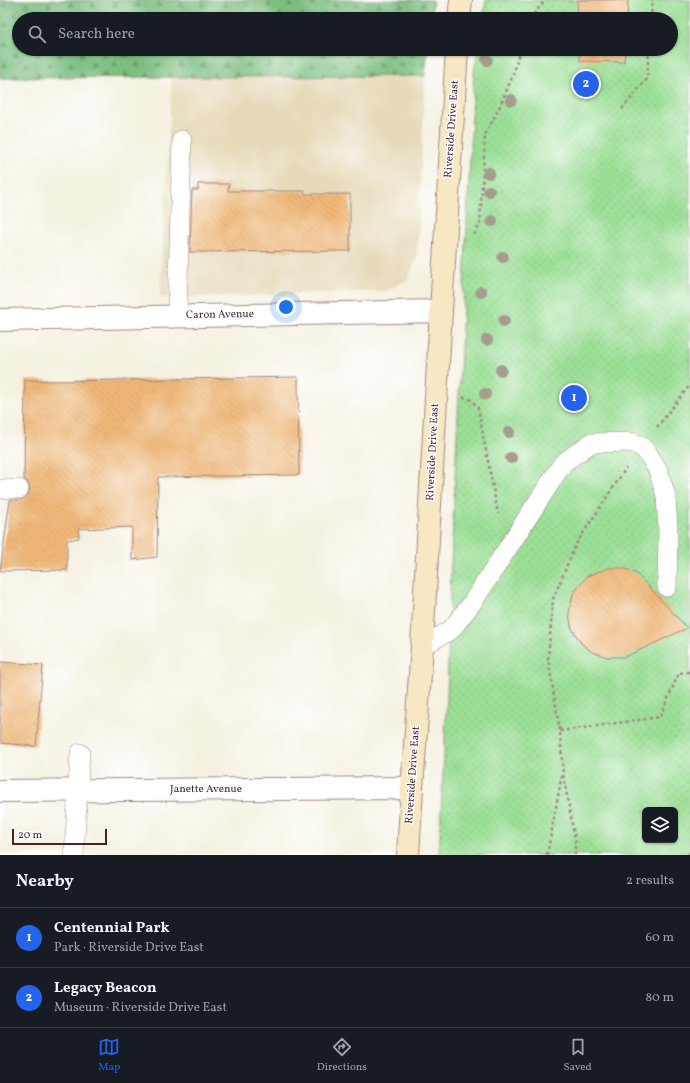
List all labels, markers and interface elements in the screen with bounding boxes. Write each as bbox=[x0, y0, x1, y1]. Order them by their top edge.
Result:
search box bbox=[12, 12, 678, 56]
icon: search bbox=[26, 23, 48, 45]
text: Search here bbox=[58, 24, 135, 45]
pin: 2 bbox=[573, 69, 599, 99]
street label: Riverside Drive East bbox=[441, 80, 463, 178]
your location bbox=[276, 297, 296, 317]
street label: Caron Avenue bbox=[186, 307, 254, 323]
pin: 1 bbox=[561, 383, 587, 413]
street label: Riverside Drive East bbox=[423, 403, 443, 501]
street label: Riverside Drive East bbox=[402, 726, 424, 824]
street label: Janette Avenue bbox=[170, 782, 242, 797]
map controls bbox=[642, 807, 678, 843]
button: layers bbox=[642, 807, 678, 843]
scale bar bbox=[12, 827, 107, 846]
text: 20 m bbox=[18, 828, 42, 843]
text: Nearby bbox=[16, 870, 74, 893]
text: 2 results bbox=[626, 872, 674, 890]
text: Centennial Park bbox=[54, 918, 170, 939]
text: 1 bbox=[26, 929, 32, 947]
text: 60 m bbox=[646, 929, 674, 947]
text: Park · Riverside Drive East bbox=[54, 939, 204, 957]
text: Legacy Beacon bbox=[54, 978, 157, 999]
text: 2 bbox=[26, 989, 32, 1007]
text: 80 m bbox=[645, 989, 674, 1007]
text: Museum · Riverside Drive East bbox=[54, 999, 227, 1017]
tab: Map bbox=[98, 1036, 120, 1075]
tab: Directions bbox=[317, 1036, 367, 1075]
tab: Saved bbox=[563, 1036, 592, 1075]

